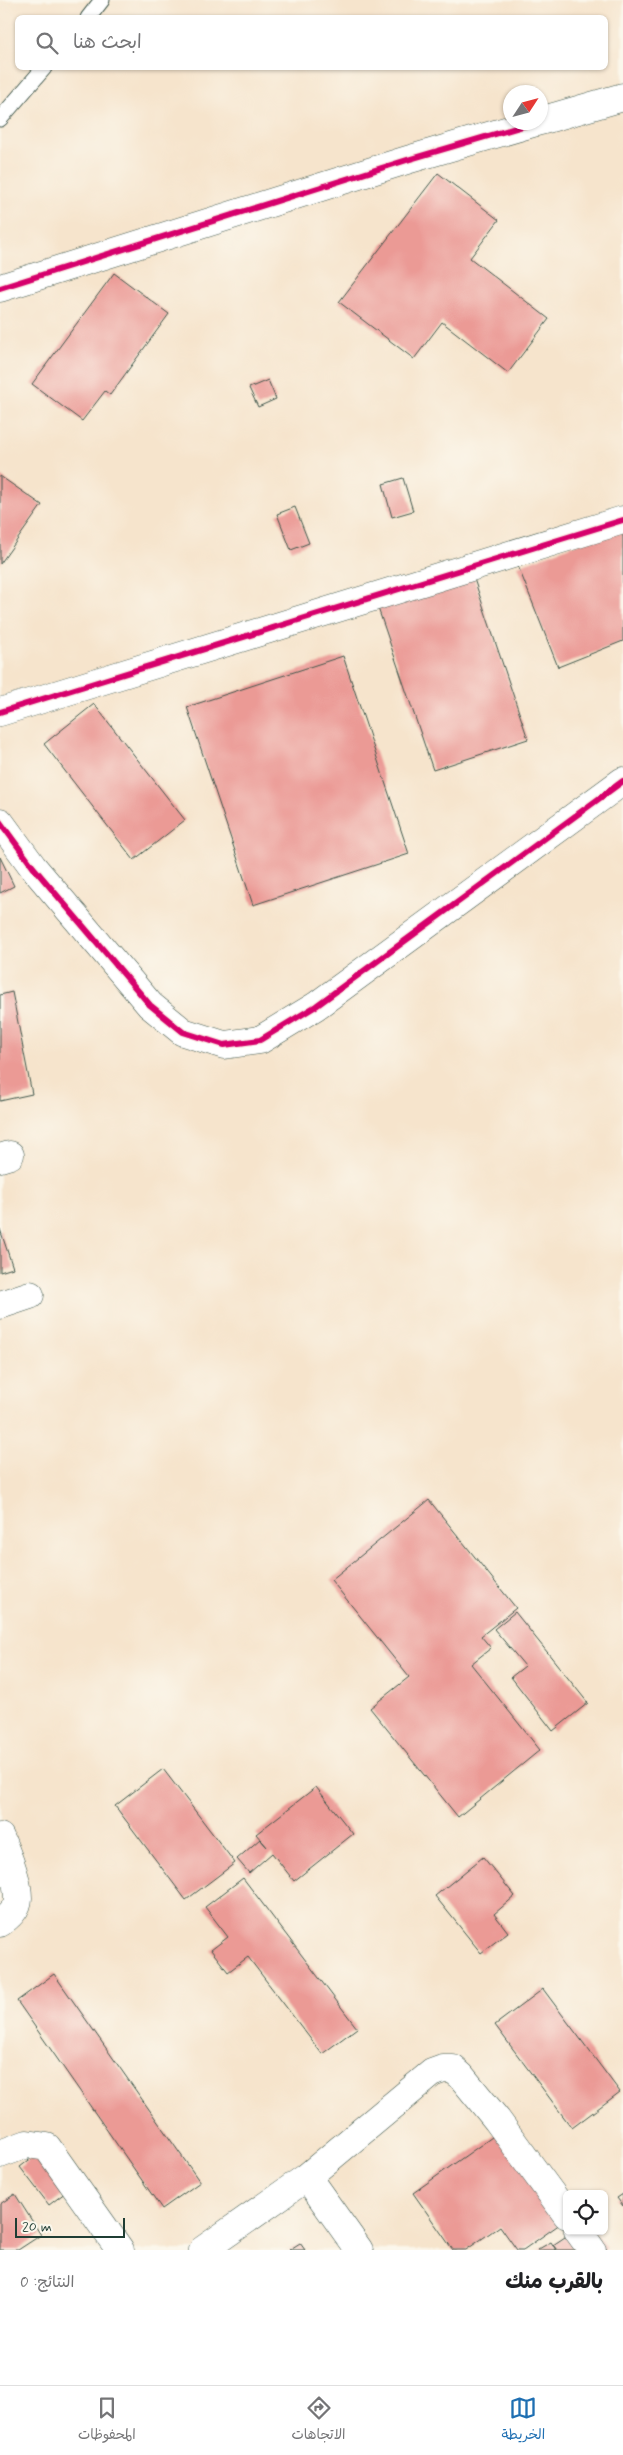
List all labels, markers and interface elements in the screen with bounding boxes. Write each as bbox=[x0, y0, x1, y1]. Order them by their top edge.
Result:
search box bbox=[15, 15, 608, 70]
icon: search bbox=[33, 29, 61, 57]
text: ابحث هنا bbox=[73, 30, 142, 55]
north arrow bbox=[503, 85, 548, 130]
map controls bbox=[563, 2190, 608, 2235]
button: locate bbox=[563, 2190, 608, 2235]
scale bar bbox=[15, 2215, 125, 2238]
text: 20 m bbox=[22, 2218, 52, 2236]
text: بالقرب منك bbox=[505, 2268, 603, 2296]
text: النتائج: 0 bbox=[20, 2272, 74, 2293]
tab: المحفوظات bbox=[78, 2394, 136, 2447]
tab: الاتجاهات bbox=[291, 2394, 346, 2447]
tab: الخريطة bbox=[501, 2394, 545, 2447]

